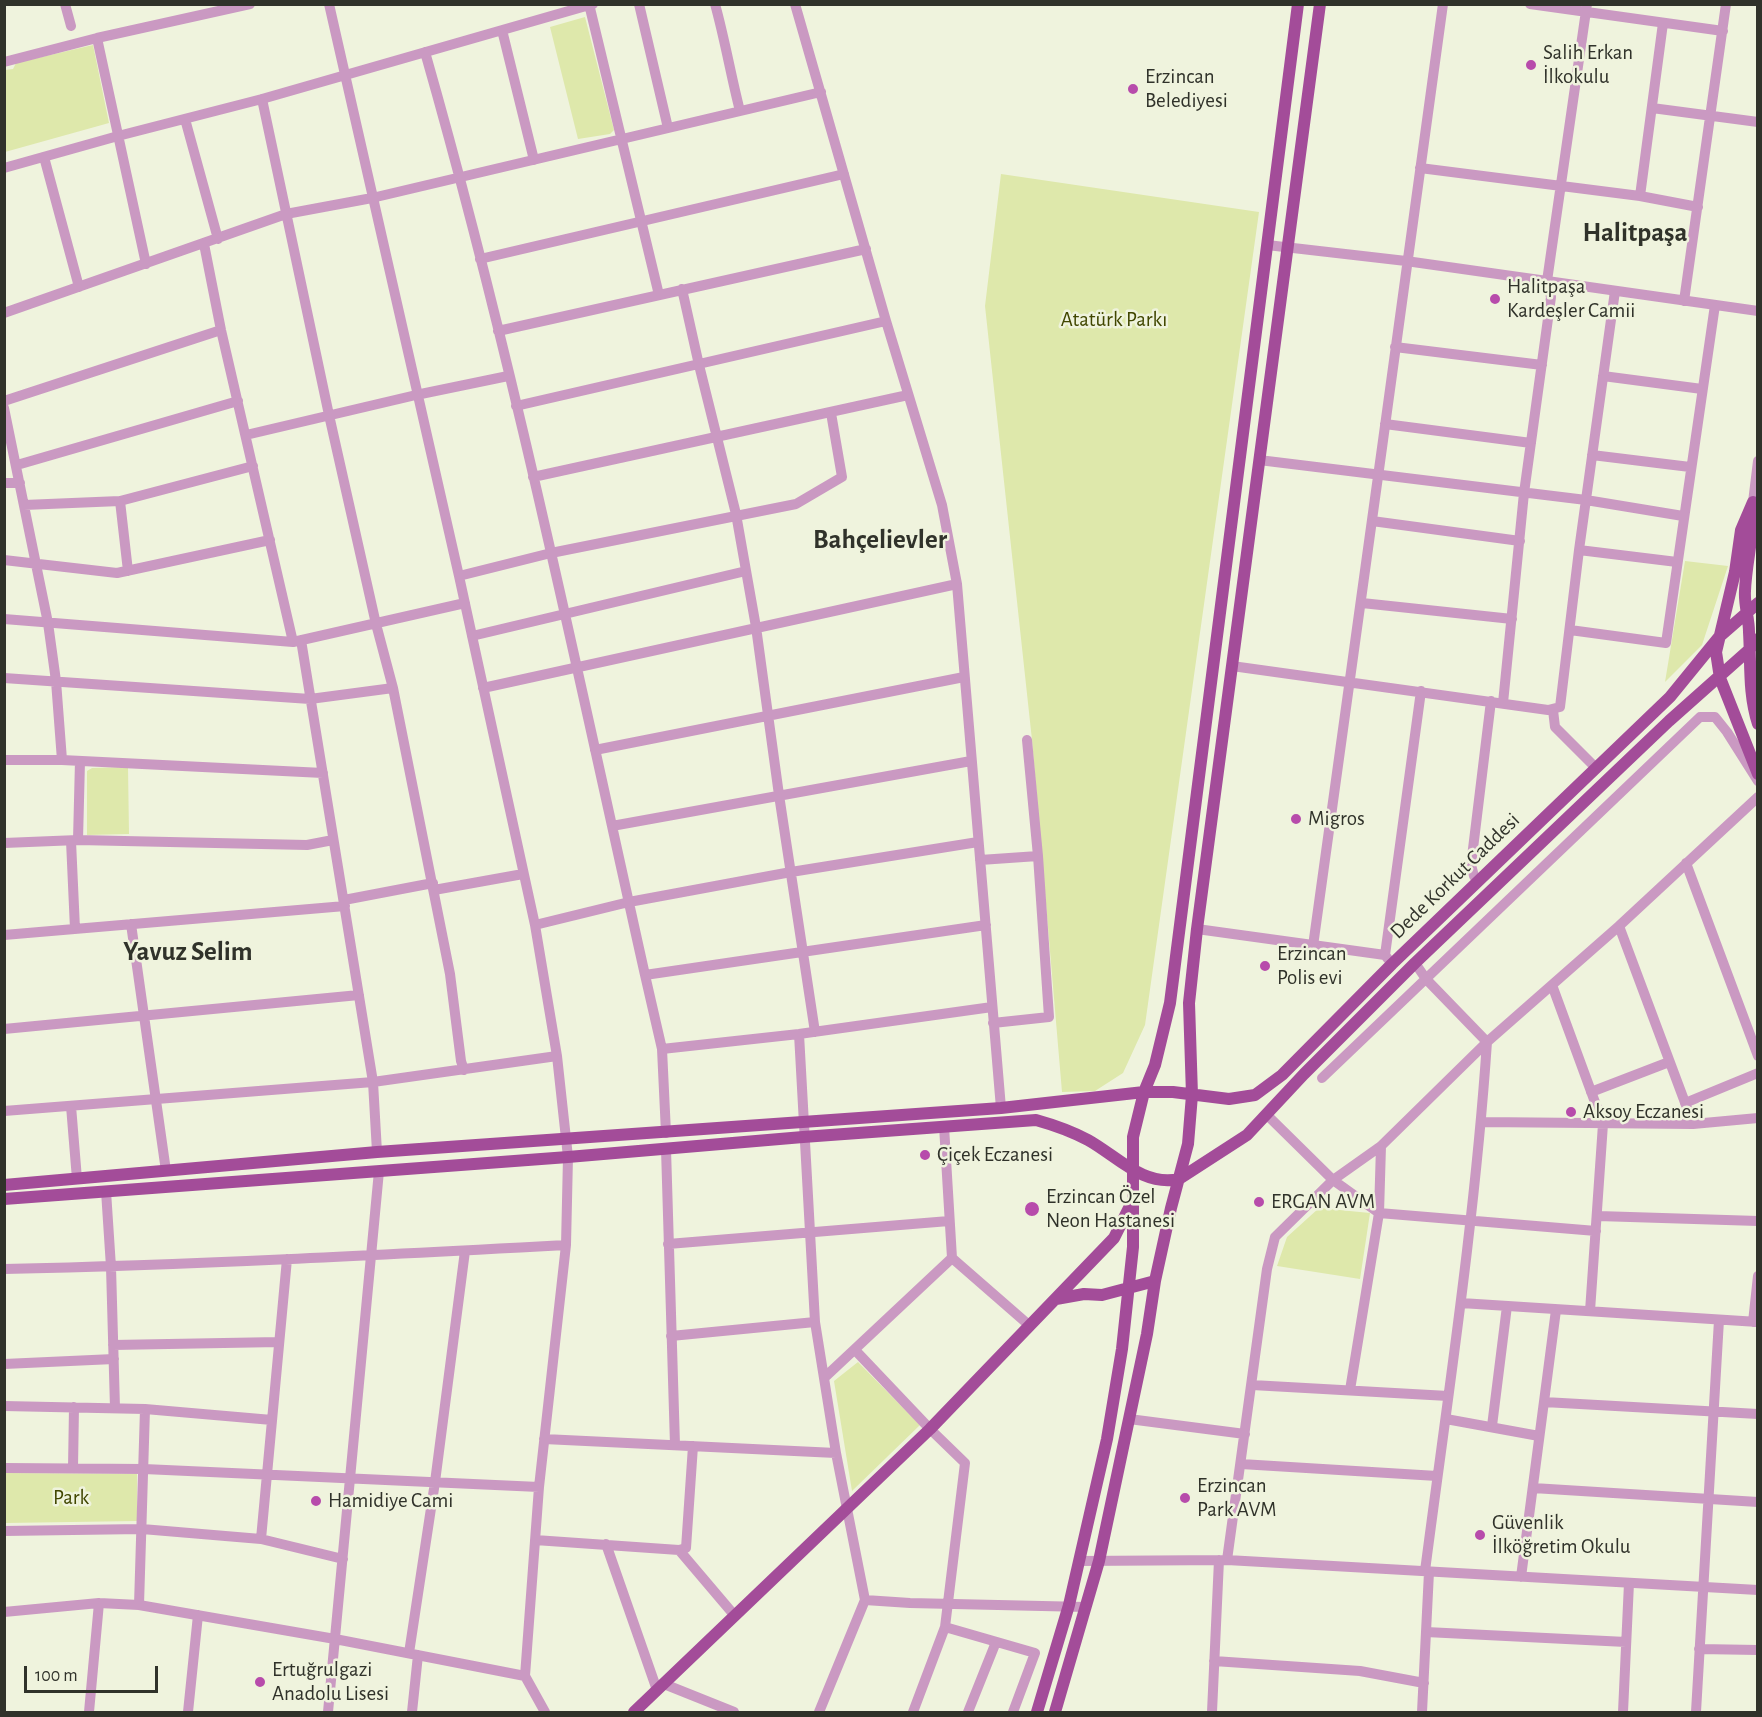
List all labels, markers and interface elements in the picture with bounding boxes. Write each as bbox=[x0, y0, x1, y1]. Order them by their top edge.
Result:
place label: Salih Erkan İlkokulu bbox=[1543, 40, 1633, 90]
marker: Salih Erkan İlkokulu bbox=[1524, 58, 1538, 72]
place label: Erzincan Belediyesi bbox=[1145, 64, 1228, 114]
marker: Erzincan Belediyesi bbox=[1126, 82, 1140, 96]
district label: Halitpaşa bbox=[1583, 217, 1687, 249]
place label: Halitpaşa Kardeşler Camii bbox=[1507, 274, 1635, 324]
marker: Halitpaşa Kardeşler Camii bbox=[1488, 292, 1502, 306]
park label: Atatürk Parkı bbox=[1061, 307, 1167, 333]
district label: Bahçelievler bbox=[813, 524, 947, 556]
place label: Migros bbox=[1308, 806, 1365, 832]
street label: Dede Korkut Caddesi bbox=[1385, 808, 1525, 944]
marker: Migros bbox=[1289, 812, 1303, 826]
district label: Yavuz Selim bbox=[123, 936, 253, 968]
place label: Erzincan Polis evi bbox=[1277, 941, 1346, 991]
marker: Erzincan Polis evi bbox=[1258, 959, 1272, 973]
place label: Aksoy Eczanesi bbox=[1583, 1099, 1704, 1125]
marker: Aksoy Eczanesi bbox=[1564, 1105, 1578, 1119]
place label: Çiçek Eczanesi bbox=[937, 1142, 1053, 1168]
marker: Çiçek Eczanesi bbox=[918, 1148, 932, 1162]
place label: Erzincan Özel Neon Hastanesi bbox=[1046, 1184, 1175, 1234]
place label: ERGAN AVM bbox=[1271, 1189, 1375, 1215]
marker: ERGAN AVM bbox=[1252, 1195, 1266, 1209]
marker: Erzincan Özel Neon Hastanesi bbox=[1023, 1200, 1041, 1218]
place label: Erzincan Park AVM bbox=[1197, 1473, 1277, 1523]
park label: Park bbox=[53, 1485, 89, 1511]
place label: Hamidiye Cami bbox=[328, 1488, 453, 1514]
marker: Erzincan Park AVM bbox=[1178, 1491, 1192, 1505]
marker: Hamidiye Cami bbox=[309, 1494, 323, 1508]
place label: Güvenlik İlköğretim Okulu bbox=[1492, 1510, 1631, 1560]
marker: Güvenlik İlköğretim Okulu bbox=[1473, 1528, 1487, 1542]
scale bar bbox=[27, 1654, 160, 1692]
place label: Ertuğrulgazi Anadolu Lisesi bbox=[272, 1657, 389, 1707]
text: 100 m bbox=[35, 1667, 78, 1685]
marker: Ertuğrulgazi Anadolu Lisesi bbox=[253, 1675, 267, 1689]

